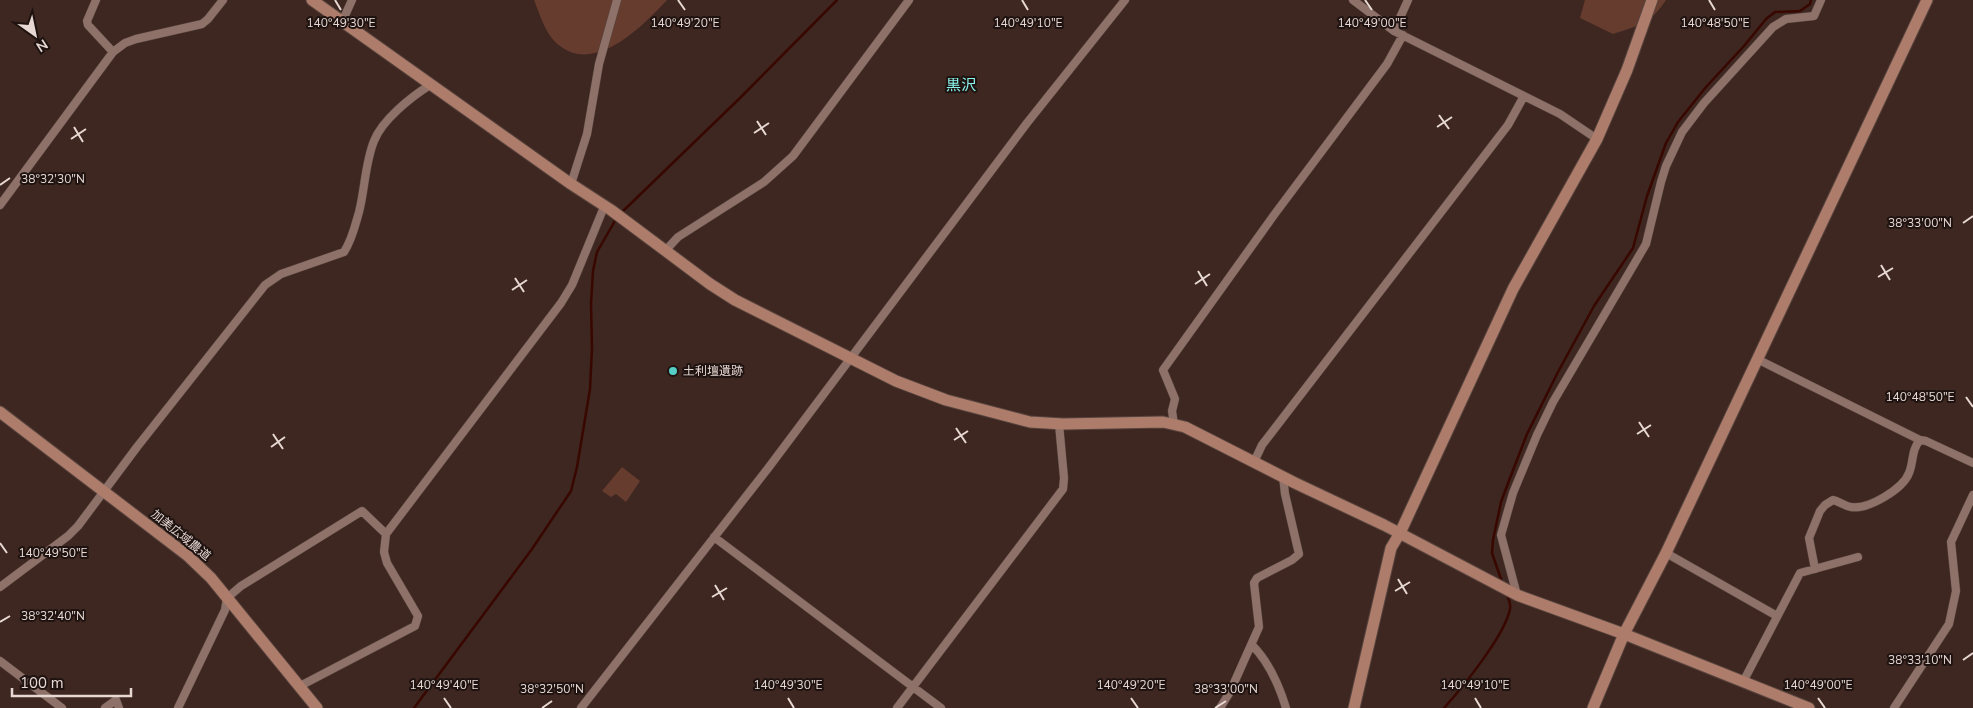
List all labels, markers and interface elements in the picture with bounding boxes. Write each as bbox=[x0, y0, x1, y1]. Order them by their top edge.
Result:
north arrow bbox=[10, 10, 60, 60]
text: 140°49'30"E bbox=[306, 15, 376, 31]
text: 140°49'20"E bbox=[650, 15, 720, 31]
text: 140°49'10"E bbox=[993, 15, 1063, 31]
text: 140°49'00"E bbox=[1337, 15, 1407, 31]
text: 140°48'50"E bbox=[1680, 15, 1750, 31]
text: N bbox=[32, 35, 51, 56]
district label: 黒沢 bbox=[946, 75, 976, 95]
text: 38°32'30"N bbox=[21, 171, 85, 187]
text: 38°33'00"N bbox=[1888, 215, 1952, 231]
place label: 土利壇遺跡 bbox=[683, 363, 743, 379]
marker: 土利壇遺跡 bbox=[667, 365, 679, 377]
text: 140°48'50"E bbox=[1885, 389, 1955, 405]
street label: 加美広域農道 bbox=[148, 506, 214, 564]
text: 140°49'50"E bbox=[18, 545, 88, 561]
text: 38°32'40"N bbox=[21, 608, 85, 624]
text: 38°33'10"N bbox=[1888, 652, 1952, 668]
scale bar bbox=[12, 666, 131, 698]
text: 100 m bbox=[20, 673, 64, 693]
text: 140°49'40"E bbox=[409, 677, 479, 693]
text: 140°49'30"E bbox=[753, 677, 823, 693]
text: 140°49'20"E bbox=[1096, 677, 1166, 693]
text: 140°49'10"E bbox=[1440, 677, 1510, 693]
text: 140°49'00"E bbox=[1783, 677, 1853, 693]
text: 38°32'50"N bbox=[520, 681, 584, 697]
text: 38°33'00"N bbox=[1194, 681, 1258, 697]

